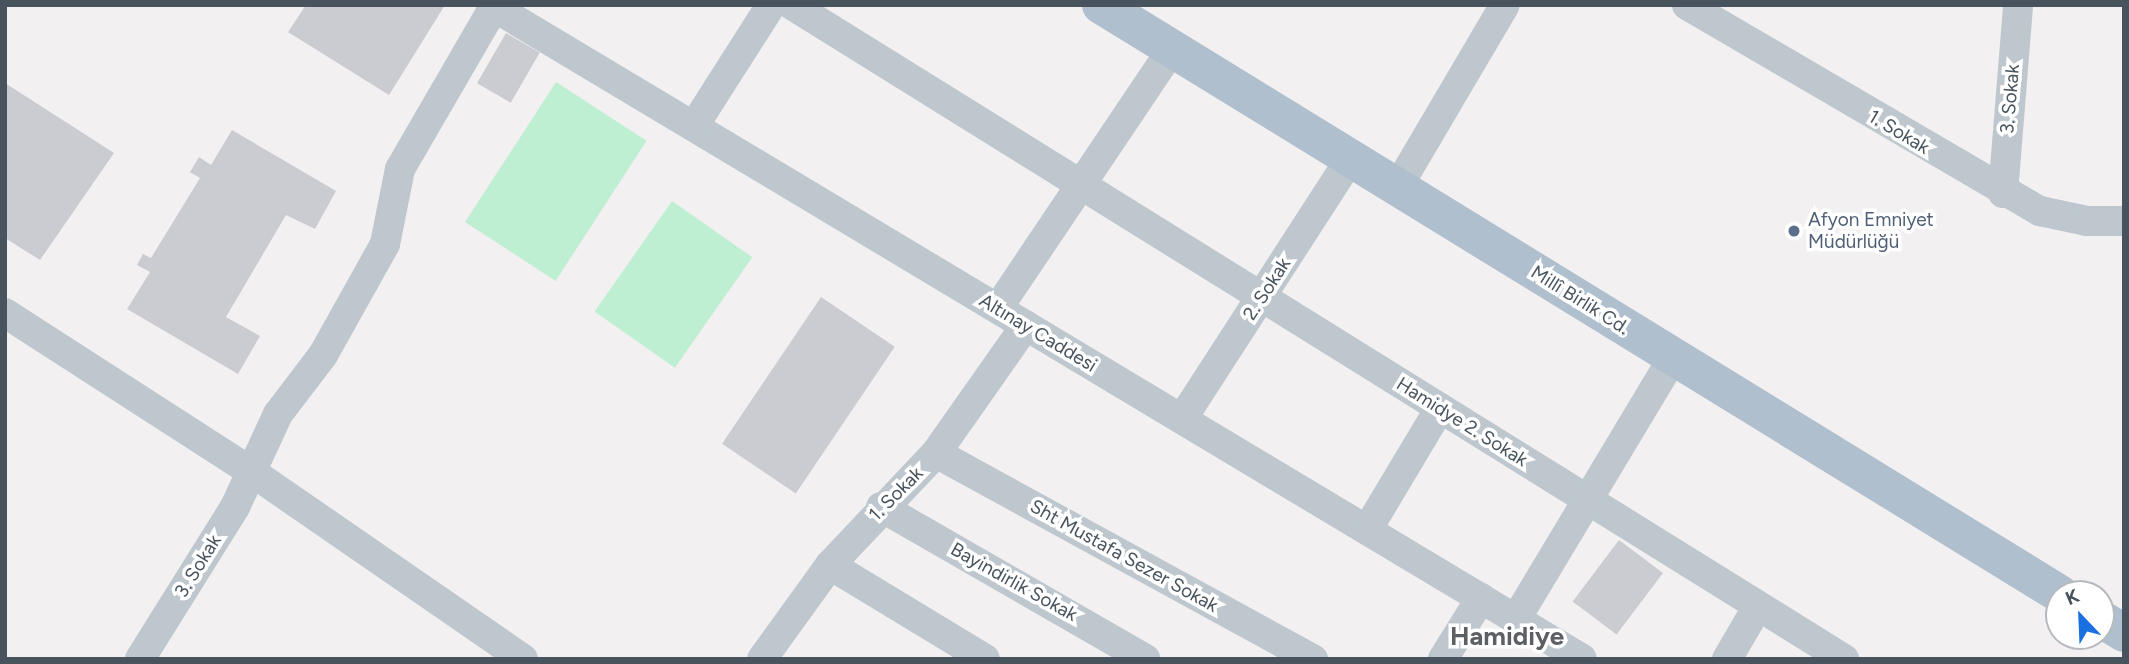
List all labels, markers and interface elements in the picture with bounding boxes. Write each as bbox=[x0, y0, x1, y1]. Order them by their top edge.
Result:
street label: 3. Sokak bbox=[1996, 63, 2024, 135]
street label: 1. Sokak bbox=[1864, 105, 1934, 159]
place label: Afyon Emniyet Müdürlüğü bbox=[1808, 209, 1934, 253]
marker: Afyon Emniyet Müdürlüğü bbox=[1786, 223, 1802, 239]
street label: 2. Sokak bbox=[1238, 253, 1296, 325]
street label: Millî Birlik Cd. bbox=[1527, 261, 1633, 339]
street label: Altınay Caddesi bbox=[975, 289, 1101, 377]
street label: Hamidye 2. Sokak bbox=[1392, 372, 1532, 472]
street label: 1. Sokak bbox=[864, 462, 928, 526]
street label: Sht Mustafa Sezer Sokak bbox=[1026, 495, 1222, 617]
street label: 3. Sokak bbox=[170, 530, 226, 602]
street label: Bayindirlik Sokak bbox=[947, 538, 1081, 626]
north arrow bbox=[2045, 580, 2115, 650]
text: K bbox=[2062, 584, 2083, 610]
district label: Hamidiye bbox=[1450, 621, 1564, 653]

